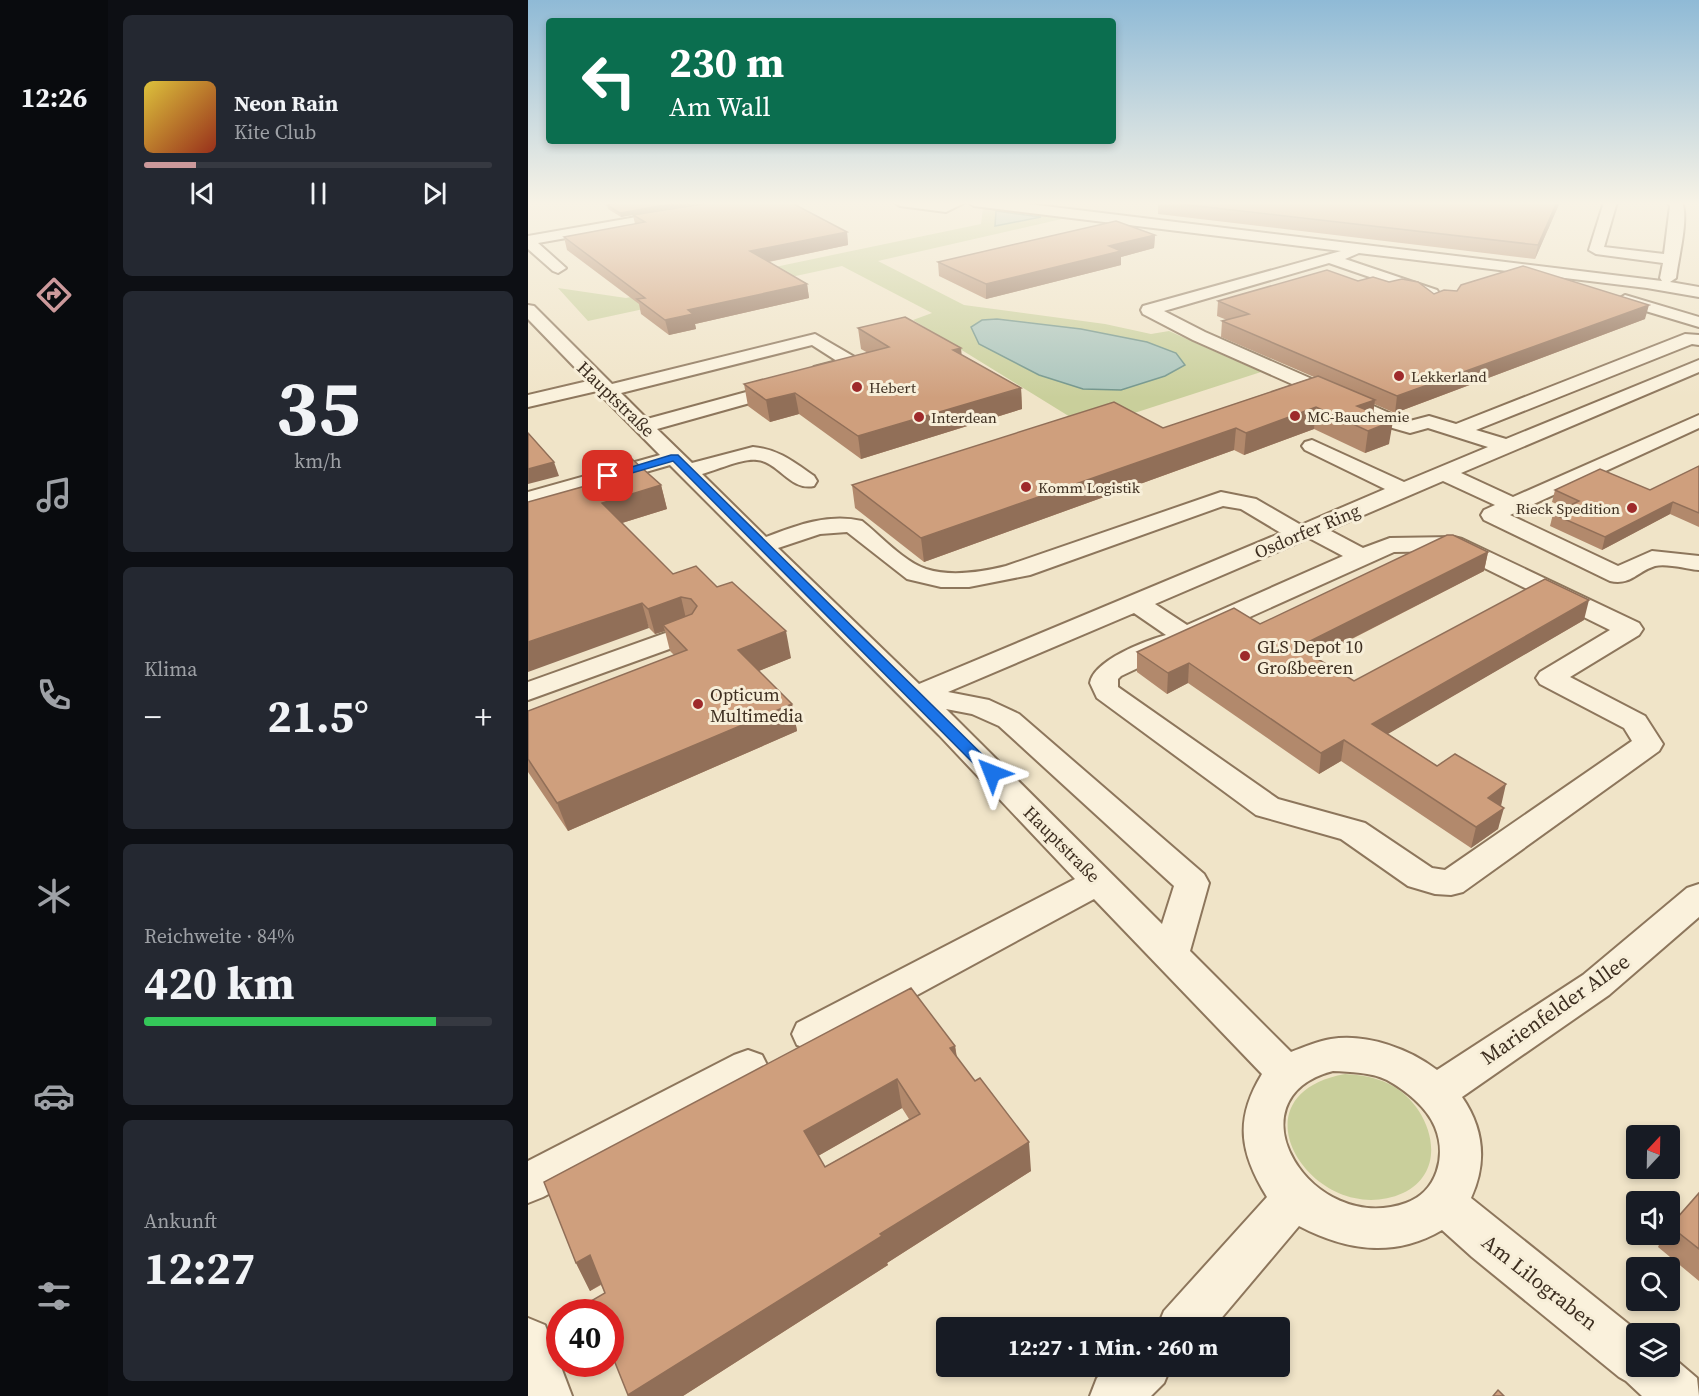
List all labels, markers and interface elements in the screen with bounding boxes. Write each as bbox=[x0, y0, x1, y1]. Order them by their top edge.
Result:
text: 230 m bbox=[669, 33, 784, 91]
icon: left bbox=[570, 42, 648, 120]
text: 12:26 bbox=[21, 79, 87, 116]
text: Neon Rain bbox=[234, 88, 338, 118]
text: Am Wall bbox=[669, 88, 771, 125]
text: Kite Club bbox=[234, 118, 316, 146]
icon: previous bbox=[186, 177, 219, 210]
icon: pause bbox=[302, 177, 335, 210]
icon: next bbox=[418, 177, 451, 210]
icon: directions bbox=[33, 274, 75, 316]
text: 35 bbox=[276, 354, 360, 461]
street label: Hauptstraße bbox=[572, 355, 660, 443]
place label: Lekkerland bbox=[1411, 366, 1487, 387]
marker: Lekkerland bbox=[1392, 369, 1406, 383]
place label: Hebert bbox=[869, 377, 916, 398]
marker: Hebert bbox=[850, 380, 864, 394]
place label: MC-Bauchemie bbox=[1307, 406, 1410, 427]
place label: Interdean bbox=[931, 407, 997, 428]
marker: MC-Bauchemie bbox=[1288, 409, 1302, 423]
marker: Interdean bbox=[912, 410, 926, 424]
text: km/h bbox=[294, 447, 342, 475]
pin bbox=[582, 450, 633, 501]
icon: arrive bbox=[591, 459, 624, 492]
icon: music bbox=[33, 474, 75, 516]
place label: Komm Logistik bbox=[1038, 477, 1141, 498]
marker: Komm Logistik bbox=[1019, 480, 1033, 494]
street label: Osdorfer Ring bbox=[1250, 497, 1364, 565]
place label: Rieck Spedition bbox=[1516, 498, 1620, 519]
marker: Rieck Spedition bbox=[1625, 501, 1639, 515]
place label: GLS Depot 10 Großbeeren bbox=[1257, 634, 1363, 680]
marker: GLS Depot 10 Großbeeren bbox=[1238, 649, 1252, 663]
text: Klima bbox=[144, 655, 197, 683]
icon: phone bbox=[33, 674, 75, 716]
place label: Opticum Multimedia bbox=[710, 682, 804, 728]
text: 21.5° bbox=[267, 685, 369, 747]
text: − bbox=[144, 694, 162, 739]
text: + bbox=[475, 694, 492, 739]
marker: Opticum Multimedia bbox=[691, 697, 705, 711]
position arrow bbox=[960, 741, 1024, 805]
street label: Hauptstraße bbox=[1018, 800, 1106, 888]
icon: climate bbox=[33, 875, 75, 917]
text: Reichweite · 84% bbox=[144, 922, 295, 950]
street label: Marienfelder Allee bbox=[1475, 947, 1635, 1071]
text: 420 km bbox=[144, 952, 295, 1014]
icon: car bbox=[33, 1075, 75, 1117]
north arrow bbox=[1626, 1125, 1680, 1179]
map controls bbox=[1626, 1125, 1680, 1377]
button: sound bbox=[1626, 1191, 1680, 1245]
text: Ankunft bbox=[144, 1207, 217, 1235]
street label: Am Lilograben bbox=[1476, 1227, 1604, 1337]
text: 12:27 bbox=[144, 1237, 255, 1299]
button: search bbox=[1626, 1257, 1680, 1311]
icon: filters bbox=[33, 1275, 75, 1317]
speed limit sign: 40 bbox=[546, 1299, 624, 1377]
button: layers bbox=[1626, 1323, 1680, 1377]
text: 12:27 · 1 Min. · 260 m bbox=[1008, 1332, 1218, 1362]

